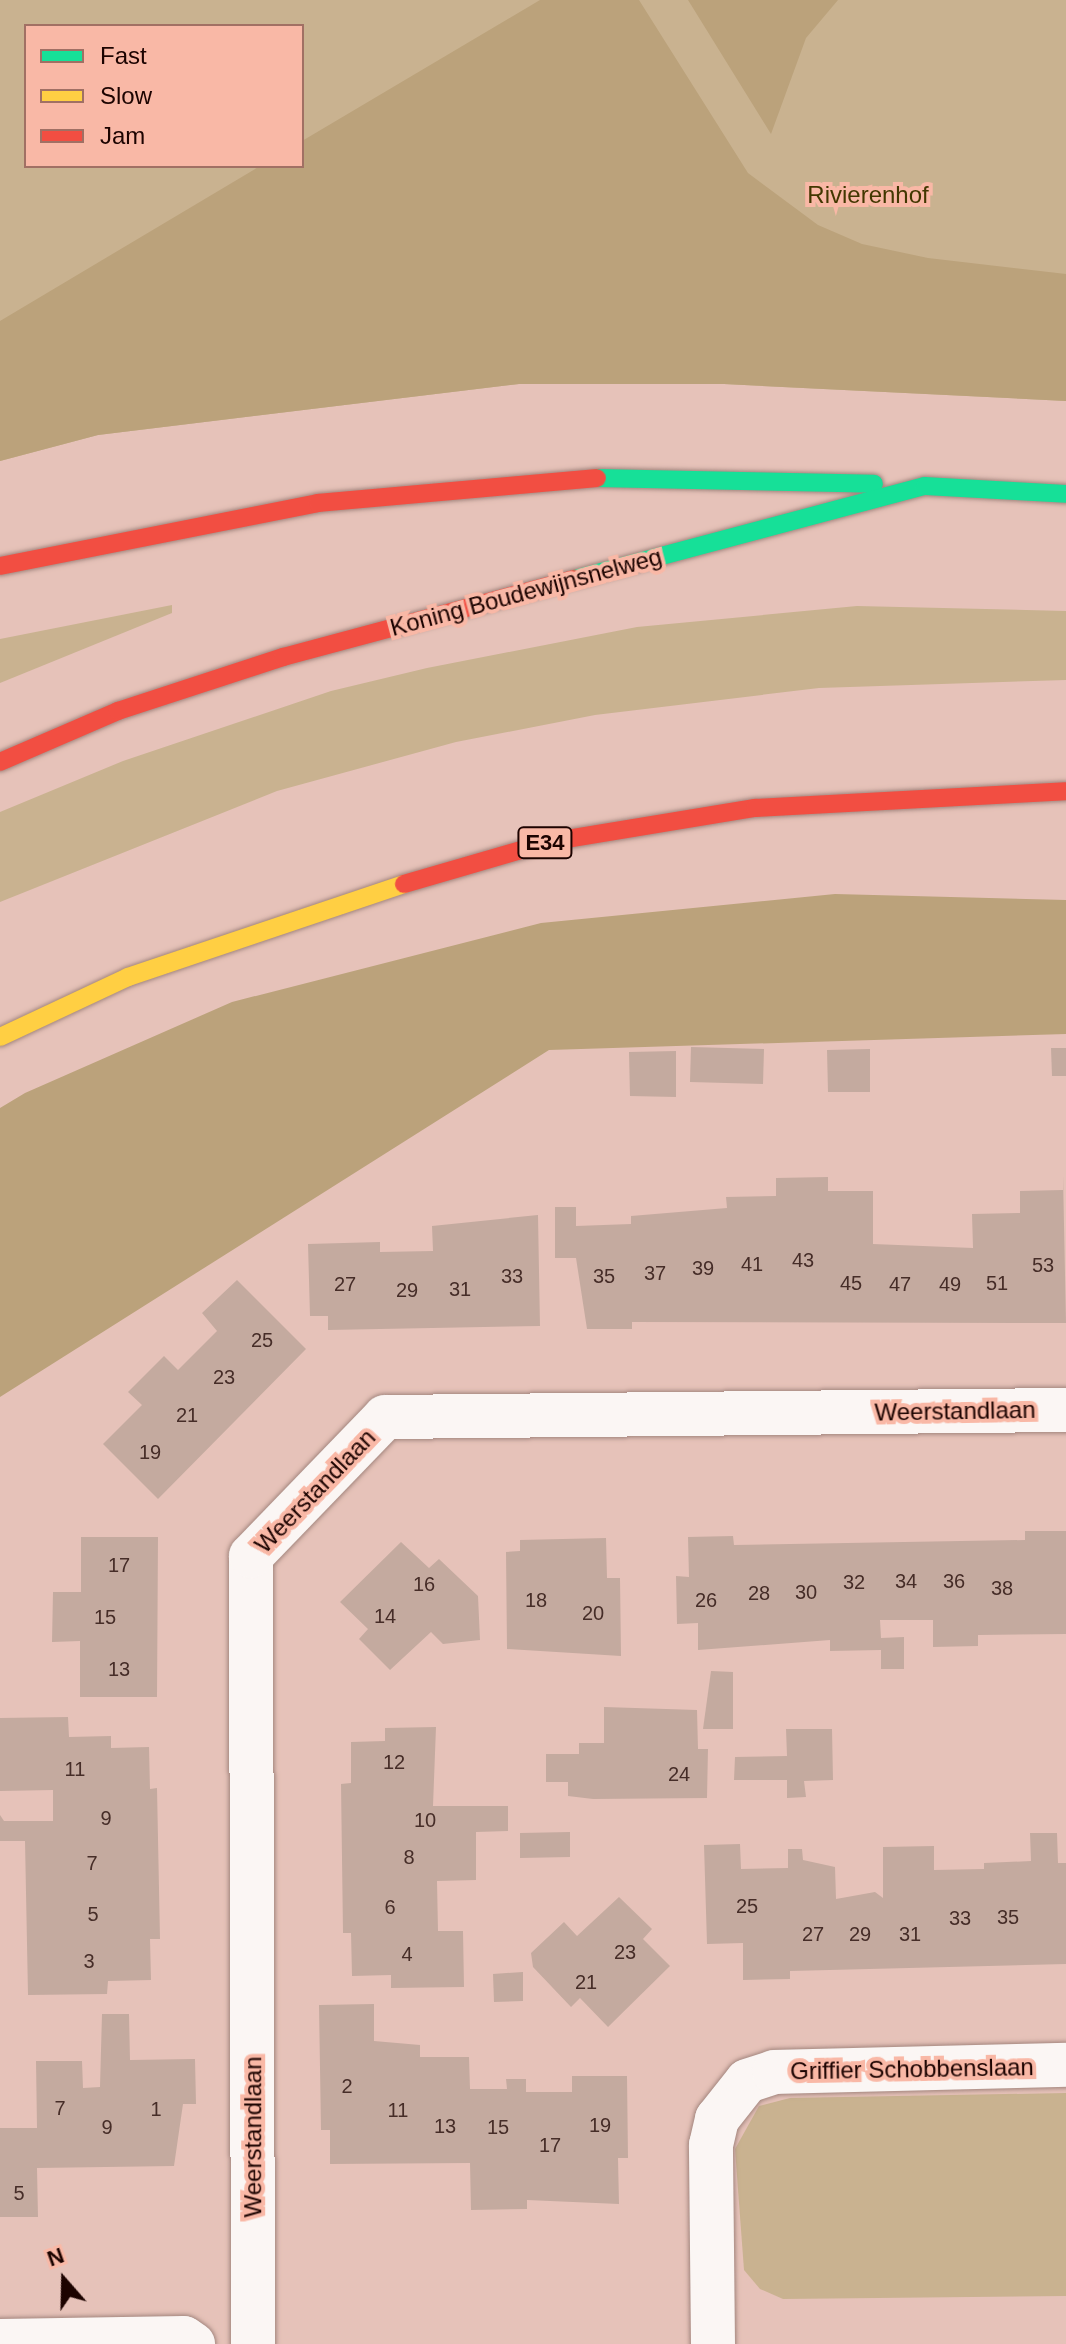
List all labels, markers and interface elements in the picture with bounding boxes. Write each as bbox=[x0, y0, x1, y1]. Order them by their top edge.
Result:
legend bbox=[24, 24, 304, 168]
text: Fast bbox=[100, 42, 147, 69]
text: Slow bbox=[100, 82, 152, 109]
text: Jam bbox=[100, 122, 145, 149]
park label: Rivierenhof bbox=[807, 181, 929, 209]
street label: Koning Boudewijnsnelweg bbox=[387, 542, 665, 642]
road number: E34 bbox=[517, 825, 573, 861]
house number: 43 bbox=[792, 1248, 814, 1272]
house number: 41 bbox=[741, 1252, 763, 1276]
house number: 53 bbox=[1032, 1253, 1054, 1277]
house number: 39 bbox=[692, 1256, 714, 1280]
house number: 37 bbox=[644, 1261, 666, 1285]
house number: 33 bbox=[501, 1264, 523, 1288]
house number: 35 bbox=[593, 1264, 615, 1288]
house number: 45 bbox=[840, 1271, 862, 1295]
house number: 51 bbox=[986, 1271, 1008, 1295]
house number: 27 bbox=[334, 1272, 356, 1296]
house number: 47 bbox=[889, 1272, 911, 1296]
house number: 49 bbox=[939, 1272, 961, 1296]
house number: 31 bbox=[449, 1277, 471, 1301]
house number: 29 bbox=[396, 1278, 418, 1302]
house number: 25 bbox=[251, 1328, 273, 1352]
house number: 23 bbox=[213, 1365, 235, 1389]
street label: Weerstandlaan bbox=[874, 1395, 1036, 1427]
house number: 21 bbox=[176, 1403, 198, 1427]
street label: Weerstandlaan bbox=[249, 1423, 381, 1559]
house number: 19 bbox=[139, 1440, 161, 1464]
house number: 17 bbox=[108, 1553, 130, 1577]
house number: 34 bbox=[895, 1569, 917, 1593]
house number: 36 bbox=[943, 1569, 965, 1593]
house number: 32 bbox=[843, 1570, 865, 1594]
house number: 16 bbox=[413, 1572, 435, 1596]
house number: 38 bbox=[991, 1576, 1013, 1600]
house number: 30 bbox=[795, 1580, 817, 1604]
house number: 28 bbox=[748, 1581, 770, 1605]
house number: 18 bbox=[525, 1588, 547, 1612]
house number: 26 bbox=[695, 1588, 717, 1612]
house number: 20 bbox=[582, 1601, 604, 1625]
house number: 14 bbox=[374, 1604, 396, 1628]
house number: 15 bbox=[94, 1605, 116, 1629]
house number: 13 bbox=[108, 1657, 130, 1681]
house number: 12 bbox=[383, 1750, 405, 1774]
house number: 11 bbox=[65, 1757, 85, 1781]
house number: 24 bbox=[668, 1762, 690, 1786]
house number: 9 bbox=[100, 1806, 112, 1830]
house number: 10 bbox=[414, 1808, 436, 1832]
house number: 8 bbox=[403, 1845, 415, 1869]
house number: 7 bbox=[86, 1851, 98, 1875]
house number: 25 bbox=[736, 1894, 758, 1918]
house number: 6 bbox=[384, 1895, 396, 1919]
house number: 5 bbox=[87, 1902, 99, 1926]
house number: 35 bbox=[997, 1905, 1019, 1929]
house number: 33 bbox=[949, 1906, 971, 1930]
house number: 27 bbox=[802, 1922, 824, 1946]
house number: 29 bbox=[849, 1922, 871, 1946]
house number: 31 bbox=[899, 1922, 921, 1946]
house number: 23 bbox=[614, 1940, 636, 1964]
house number: 4 bbox=[401, 1942, 413, 1966]
house number: 3 bbox=[83, 1949, 95, 1973]
house number: 21 bbox=[575, 1970, 597, 1994]
street label: Griffier Schobbenslaan bbox=[790, 2052, 1034, 2086]
street label: Weerstandlaan bbox=[239, 2057, 267, 2217]
house number: 2 bbox=[341, 2074, 353, 2098]
house number: 7 bbox=[54, 2096, 66, 2120]
house number: 1 bbox=[150, 2097, 162, 2121]
house number: 11 bbox=[388, 2098, 408, 2122]
house number: 19 bbox=[589, 2113, 611, 2137]
house number: 13 bbox=[434, 2114, 456, 2138]
house number: 9 bbox=[101, 2115, 113, 2139]
house number: 15 bbox=[487, 2115, 509, 2139]
house number: 17 bbox=[539, 2133, 561, 2157]
house number: 5 bbox=[13, 2181, 25, 2205]
north arrow bbox=[24, 2240, 104, 2320]
text: N bbox=[44, 2243, 67, 2271]

